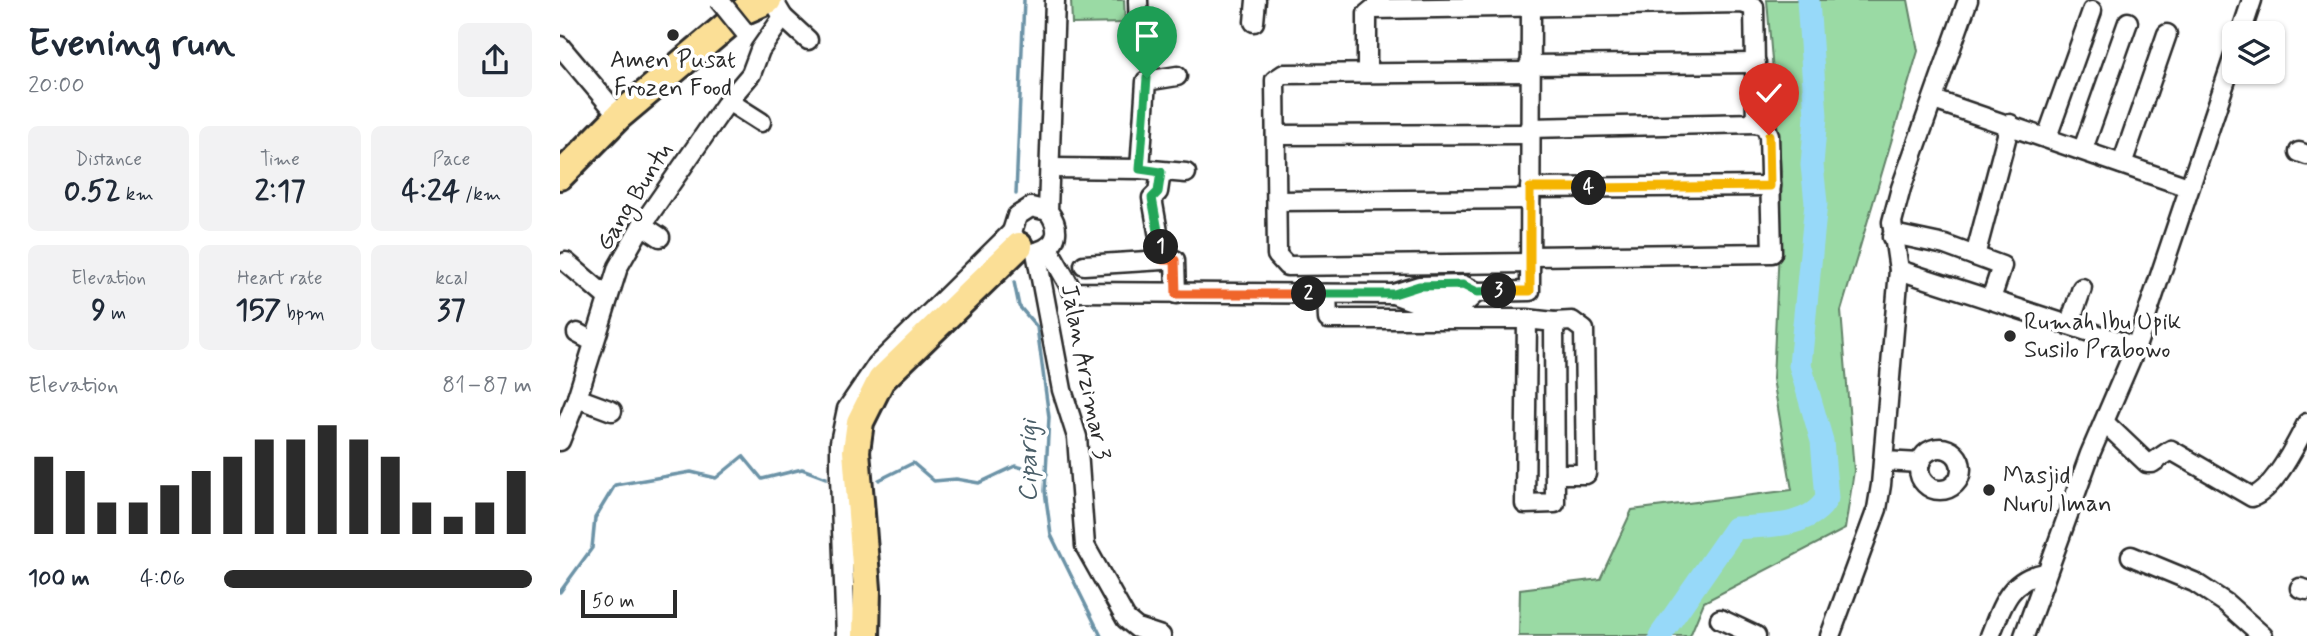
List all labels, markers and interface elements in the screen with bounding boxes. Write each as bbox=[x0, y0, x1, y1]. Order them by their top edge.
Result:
pin bbox=[1117, 6, 1177, 78]
icon: arrive bbox=[1128, 17, 1166, 55]
text: Evening run bbox=[28, 20, 235, 69]
map controls bbox=[2222, 21, 2285, 84]
button: layers bbox=[2222, 21, 2285, 84]
button: share bbox=[458, 23, 532, 97]
marker: Amen Pusat Frozen Food bbox=[665, 27, 681, 43]
place label: Amen Pusat Frozen Food bbox=[610, 45, 736, 104]
pin bbox=[1739, 63, 1799, 135]
text: 20:00 bbox=[28, 71, 85, 101]
icon: check bbox=[1750, 74, 1788, 112]
street label: Gang Buntu bbox=[590, 137, 682, 258]
text: Distance bbox=[75, 147, 142, 172]
text: Time bbox=[260, 147, 300, 172]
text: Pace bbox=[432, 147, 470, 172]
pin: 4 bbox=[1572, 170, 1606, 206]
text: 0.52 bbox=[64, 172, 121, 211]
text: 2:17 bbox=[254, 172, 306, 211]
text: 4:24 bbox=[402, 172, 460, 211]
text: 4 bbox=[1583, 175, 1594, 200]
text: km bbox=[121, 182, 154, 207]
text: /km bbox=[460, 182, 501, 207]
pin: 1 bbox=[1144, 230, 1178, 264]
text: 1 bbox=[1156, 234, 1165, 259]
text: Elevation bbox=[71, 266, 146, 291]
text: Heart rate bbox=[237, 266, 323, 291]
text: kcal bbox=[435, 266, 467, 291]
pin: 3 bbox=[1482, 274, 1516, 308]
pin: 2 bbox=[1292, 276, 1326, 312]
text: 3 bbox=[1494, 278, 1503, 303]
text: 2 bbox=[1304, 281, 1313, 306]
street label: Jalan Arzimar 3 bbox=[1053, 282, 1117, 463]
text: 9 bbox=[91, 291, 106, 330]
text: 157 bbox=[235, 291, 281, 330]
text: 37 bbox=[437, 291, 466, 330]
text: m bbox=[106, 301, 126, 326]
text: bpm bbox=[281, 301, 325, 326]
place label: Rumah Ibu Upik Susilo Prabowo bbox=[2024, 307, 2181, 366]
marker: Rumah Ibu Upik Susilo Prabowo bbox=[2002, 328, 2018, 344]
text: Elevation bbox=[28, 371, 119, 401]
text: 81–87 m bbox=[442, 371, 532, 401]
water label: Ciparigi bbox=[1012, 418, 1046, 502]
place label: Masjid Nurul Iman bbox=[2003, 461, 2112, 520]
marker: Masjid Nurul Iman bbox=[1981, 482, 1997, 498]
text: 100 m bbox=[28, 564, 90, 594]
text: 4:06 bbox=[140, 564, 185, 594]
scale bar bbox=[581, 587, 677, 619]
text: 50 m bbox=[592, 589, 635, 614]

